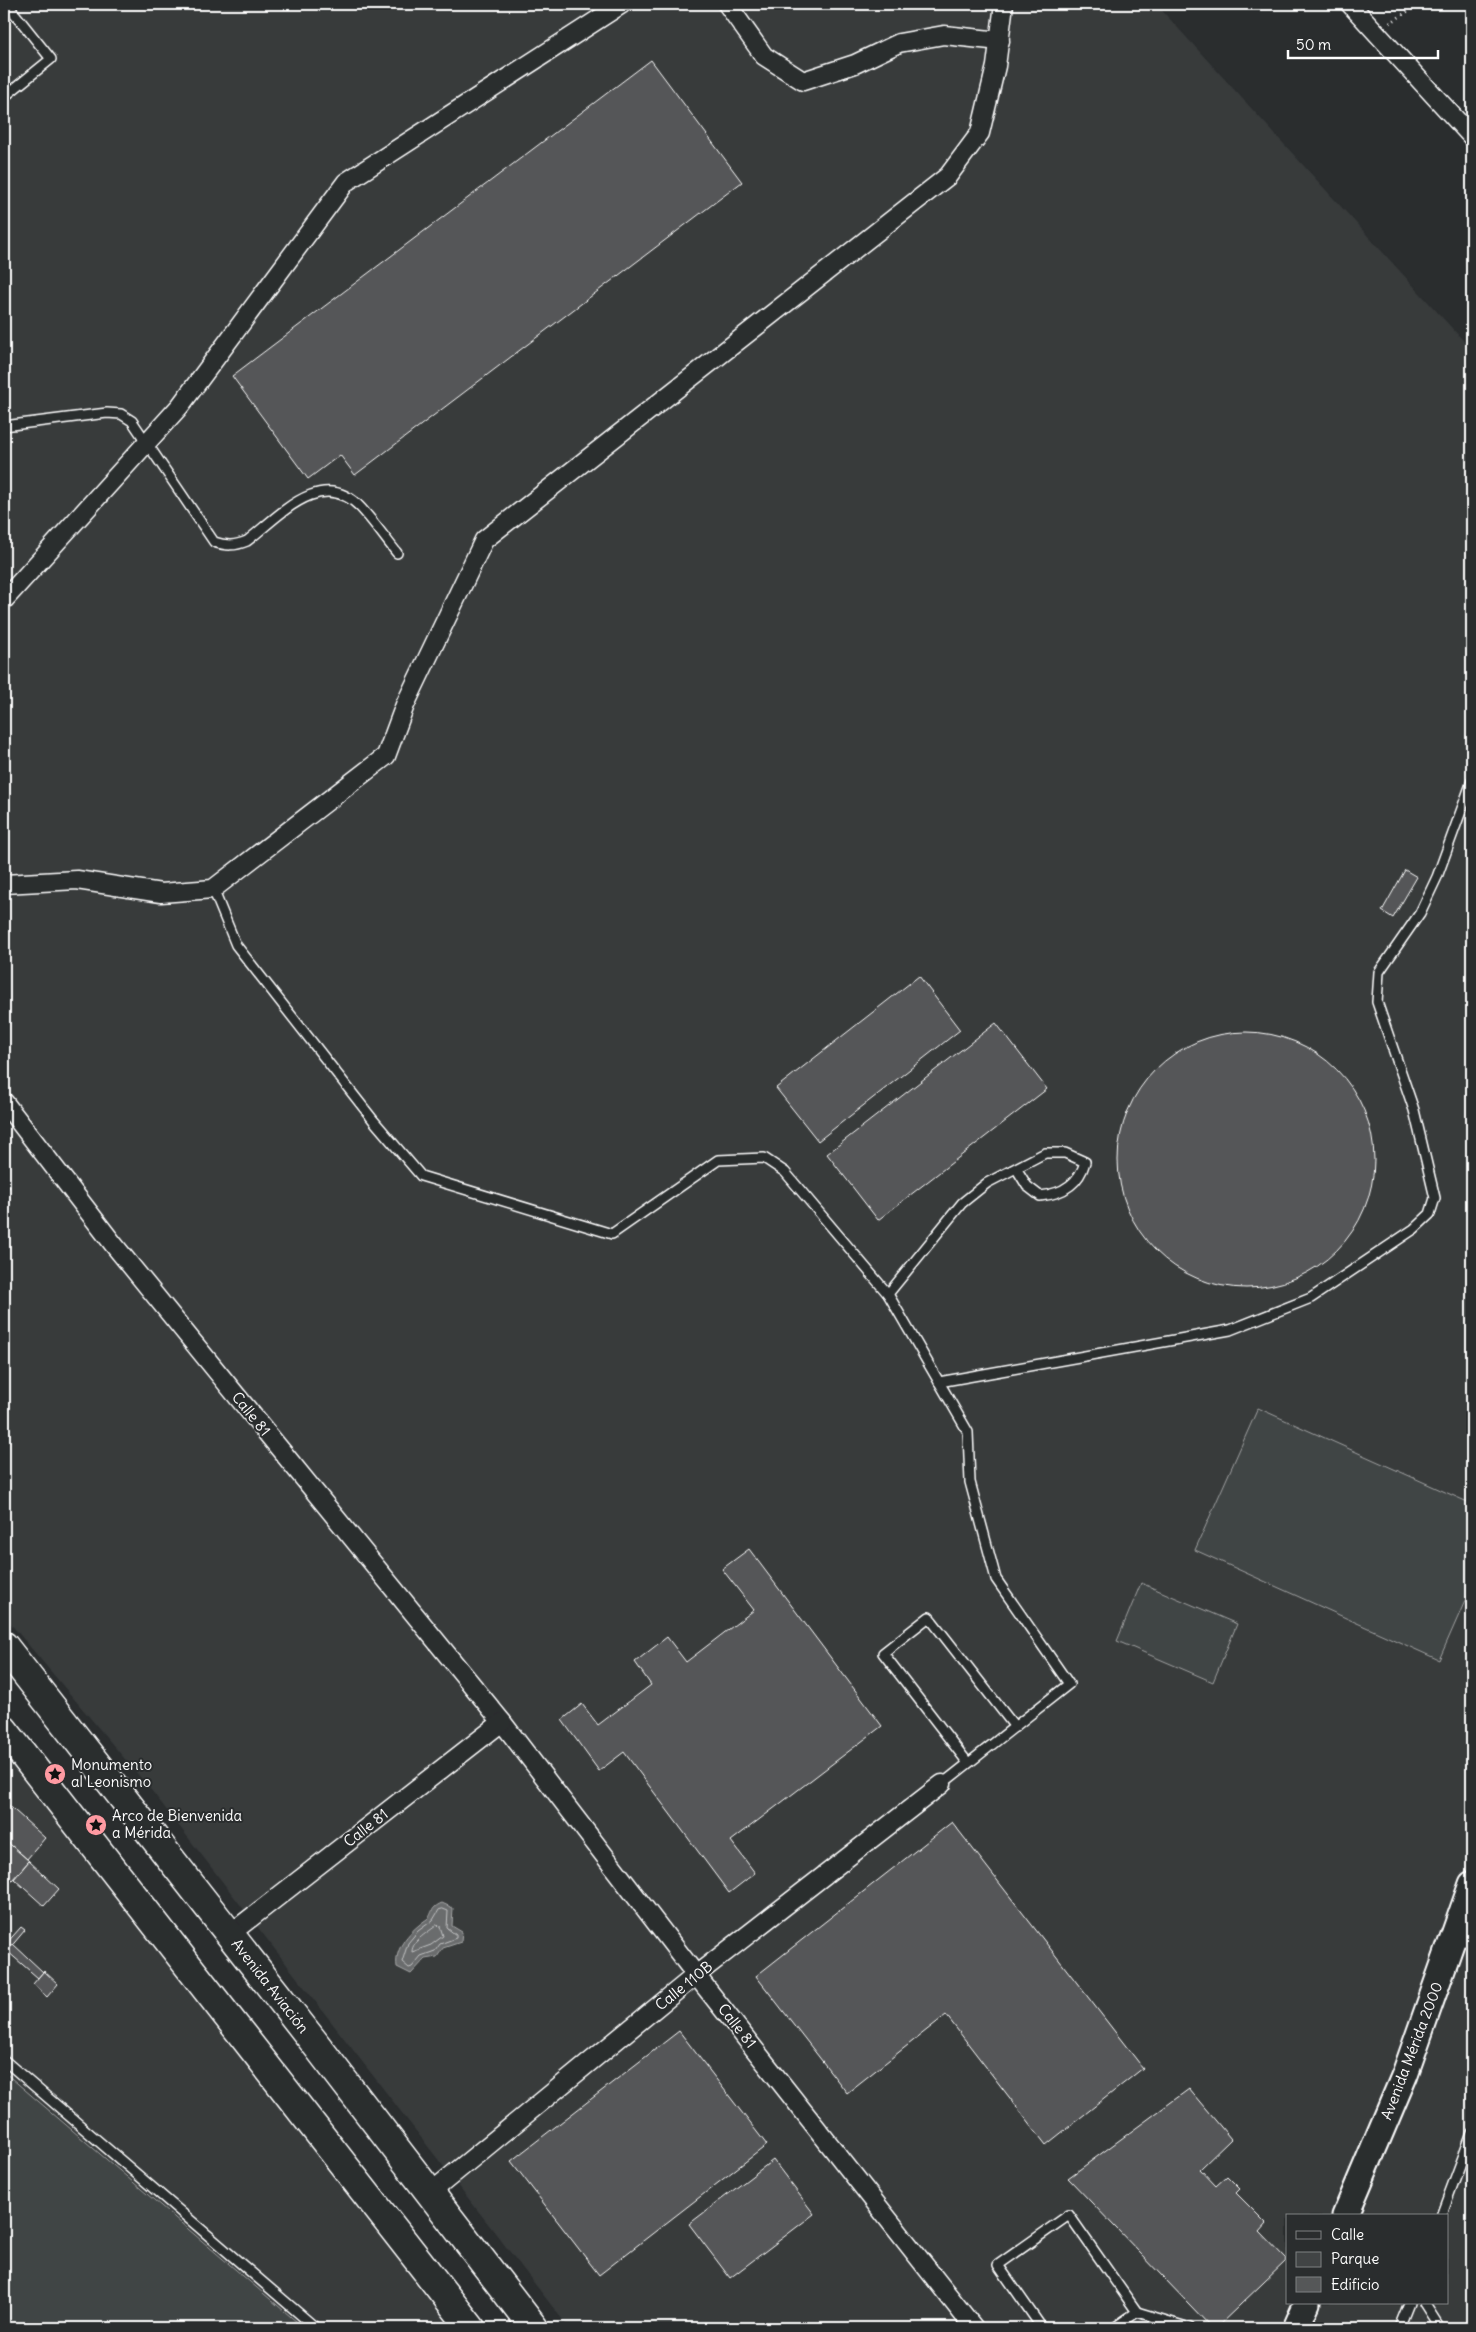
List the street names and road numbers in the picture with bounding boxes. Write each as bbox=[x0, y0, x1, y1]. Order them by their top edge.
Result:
street label: Calle 81 bbox=[228, 1388, 275, 1440]
street label: Calle 81 bbox=[340, 1804, 392, 1851]
street label: Avenida Aviación bbox=[228, 1935, 313, 2037]
street label: Calle 110B bbox=[651, 1957, 716, 2014]
street label: Avenida Mérida 2000 bbox=[1376, 1979, 1447, 2123]
street label: Calle 81 bbox=[714, 2000, 761, 2052]

